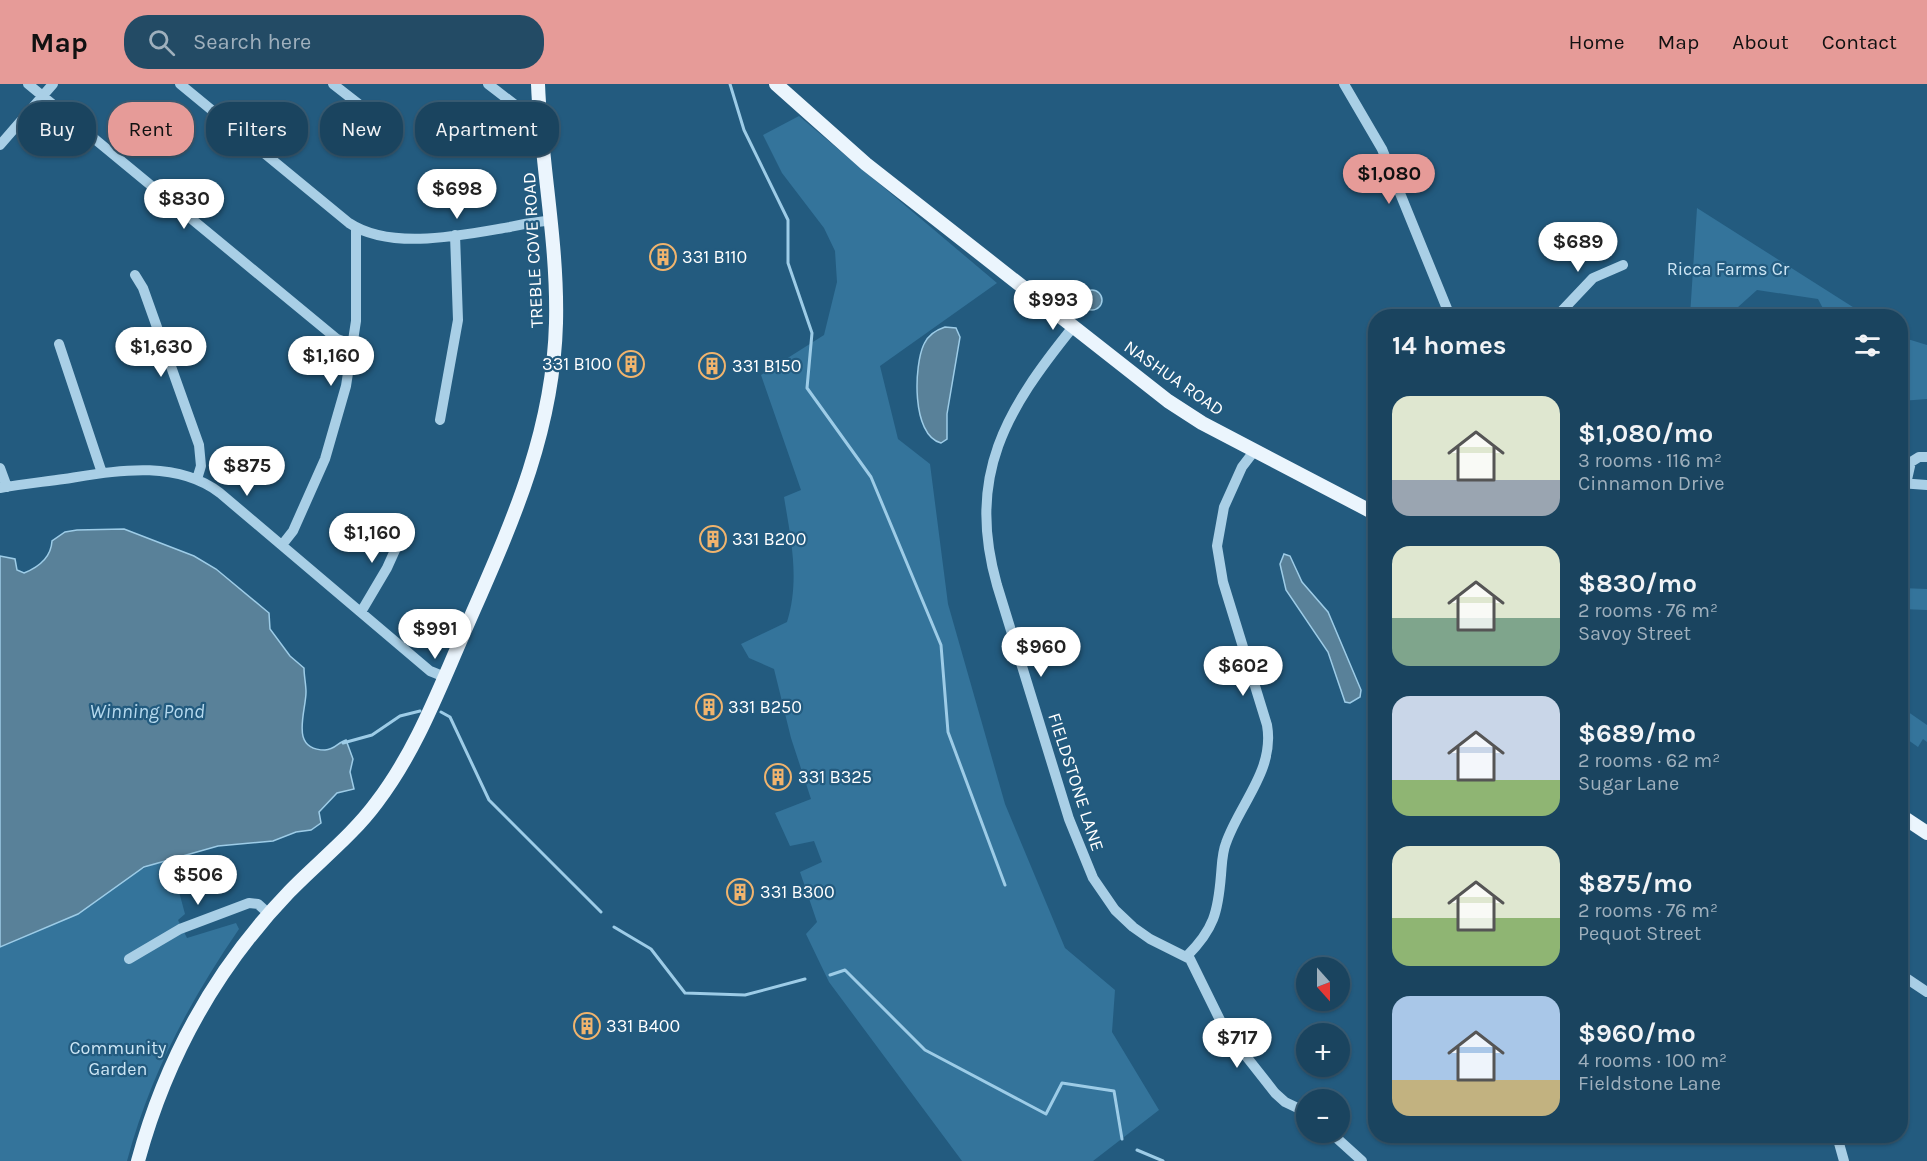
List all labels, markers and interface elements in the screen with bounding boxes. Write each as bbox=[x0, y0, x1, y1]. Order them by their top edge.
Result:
search box bbox=[124, 15, 544, 69]
text: Map bbox=[30, 26, 88, 59]
icon: search bbox=[145, 26, 178, 59]
text: Search here bbox=[193, 29, 311, 55]
text: Home bbox=[1569, 30, 1625, 54]
text: Map bbox=[1658, 30, 1699, 54]
text: About bbox=[1732, 30, 1789, 54]
text: Contact bbox=[1822, 30, 1897, 54]
chip: Buy bbox=[18, 102, 96, 156]
chip: Rent bbox=[108, 102, 194, 156]
chip: Filters bbox=[206, 102, 308, 156]
chip: New bbox=[320, 102, 403, 156]
chip: Apartment bbox=[415, 102, 559, 156]
pin: $1,080 bbox=[1340, 154, 1438, 205]
text: $1,080 bbox=[1357, 162, 1421, 185]
pin: $698 bbox=[421, 169, 493, 220]
street label: TREBLE COVE ROAD bbox=[518, 172, 548, 328]
text: $698 bbox=[431, 177, 483, 200]
pin: $830 bbox=[148, 179, 220, 230]
text: $830 bbox=[158, 187, 210, 210]
pin: $689 bbox=[1542, 222, 1614, 273]
text: $689 bbox=[1552, 230, 1604, 253]
building icon: 331 B110 bbox=[648, 242, 678, 272]
place label: 331 B110 bbox=[682, 246, 747, 268]
park label: Ricca Farms Cr bbox=[1667, 258, 1790, 280]
pin: $993 bbox=[1017, 280, 1089, 331]
text: $993 bbox=[1028, 288, 1078, 311]
pin: $1,630 bbox=[112, 327, 210, 378]
icon: filters bbox=[1851, 329, 1884, 362]
text: 14 homes bbox=[1392, 330, 1506, 361]
text: $1,630 bbox=[129, 335, 193, 358]
street label: NASHUA ROAD bbox=[1120, 335, 1228, 421]
pin: $1,160 bbox=[282, 336, 380, 387]
text: $1,160 bbox=[302, 344, 360, 367]
building icon: 331 B100 bbox=[616, 349, 646, 379]
building icon: 331 B150 bbox=[697, 351, 727, 381]
place label: 331 B100 bbox=[542, 353, 612, 375]
place label: 331 B150 bbox=[732, 355, 801, 377]
text: $1,080/mo bbox=[1578, 418, 1713, 449]
icon: home bbox=[1440, 420, 1512, 492]
pin: $875 bbox=[211, 446, 283, 497]
text: 3 rooms · 116 m² bbox=[1578, 449, 1722, 472]
text: $875 bbox=[223, 454, 271, 477]
text: Cinnamon Drive bbox=[1578, 472, 1725, 495]
pin: $1,160 bbox=[323, 513, 421, 564]
text: $1,160 bbox=[343, 521, 401, 544]
building icon: 331 B200 bbox=[698, 524, 728, 554]
place label: 331 B200 bbox=[732, 528, 806, 550]
text: $830/mo bbox=[1578, 568, 1697, 599]
icon: home bbox=[1440, 570, 1512, 642]
text: 2 rooms · 76 m² bbox=[1578, 599, 1718, 622]
pin: $991 bbox=[399, 609, 471, 660]
text: $991 bbox=[412, 617, 458, 640]
text: Savoy Street bbox=[1578, 622, 1691, 645]
pin: $960 bbox=[1005, 627, 1077, 678]
text: $960 bbox=[1016, 635, 1066, 658]
pin: $602 bbox=[1207, 646, 1279, 697]
text: $602 bbox=[1218, 654, 1268, 677]
building icon: 331 B250 bbox=[694, 692, 724, 722]
place label: 331 B250 bbox=[728, 696, 802, 718]
water label: Winning Pond bbox=[89, 700, 205, 723]
street label: FIELDSTONE LANE bbox=[1043, 710, 1109, 854]
text: $689/mo bbox=[1578, 718, 1696, 749]
icon: home bbox=[1440, 720, 1512, 792]
text: 2 rooms · 62 m² bbox=[1578, 749, 1720, 772]
building icon: 331 B325 bbox=[763, 762, 793, 792]
place label: 331 B325 bbox=[798, 766, 872, 788]
text: Sugar Lane bbox=[1578, 772, 1679, 795]
pin: $506 bbox=[162, 855, 234, 906]
text: $506 bbox=[173, 863, 223, 886]
text: $875/mo bbox=[1578, 868, 1692, 899]
icon: home bbox=[1440, 870, 1512, 942]
building icon: 331 B300 bbox=[725, 877, 755, 907]
place label: 331 B300 bbox=[760, 881, 835, 903]
text: 2 rooms · 76 m² bbox=[1578, 899, 1718, 922]
text: Pequot Street bbox=[1578, 922, 1701, 945]
north arrow bbox=[1296, 957, 1350, 1011]
map controls bbox=[1296, 957, 1350, 1143]
building icon: 331 B400 bbox=[572, 1011, 602, 1041]
place label: 331 B400 bbox=[606, 1015, 680, 1037]
pin: $717 bbox=[1201, 1018, 1273, 1069]
text: $960/mo bbox=[1578, 1018, 1696, 1049]
icon: home bbox=[1440, 1020, 1512, 1092]
button: + bbox=[1296, 1023, 1350, 1077]
text: $717 bbox=[1217, 1026, 1257, 1049]
park label: Community Garden bbox=[70, 1037, 167, 1080]
text: 4 rooms · 100 m² bbox=[1578, 1049, 1727, 1072]
text: Fieldstone Lane bbox=[1578, 1072, 1721, 1095]
button: − bbox=[1296, 1089, 1350, 1143]

